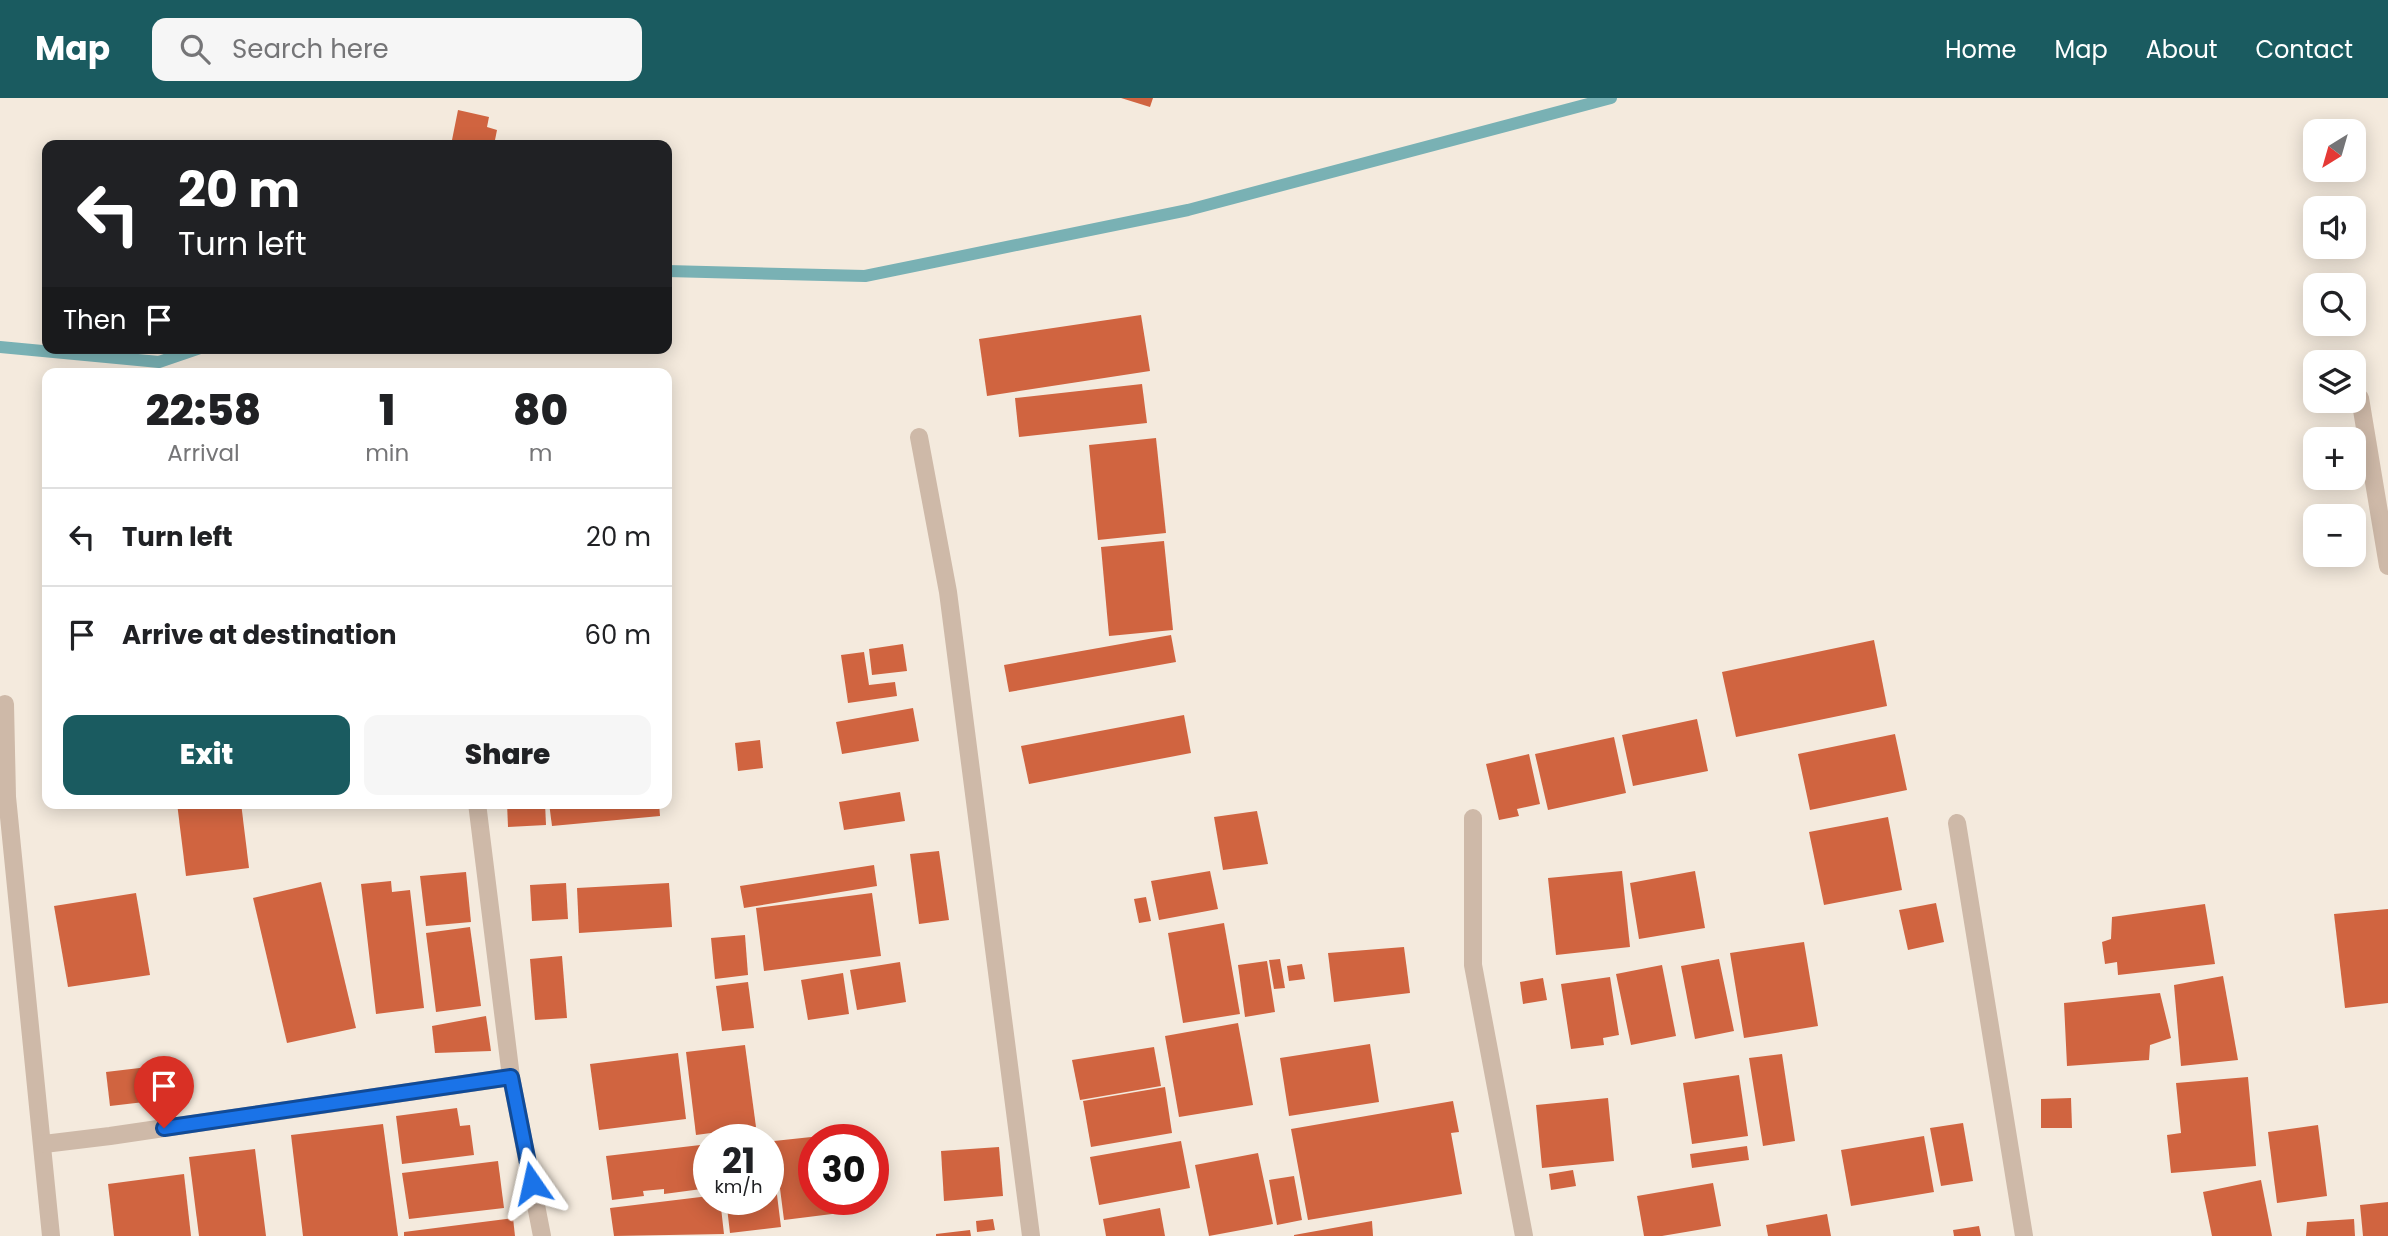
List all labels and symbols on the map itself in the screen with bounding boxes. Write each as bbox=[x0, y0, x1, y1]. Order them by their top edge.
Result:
north arrow bbox=[2303, 119, 2366, 182]
pin bbox=[134, 1056, 194, 1128]
speed limit sign: 30 bbox=[798, 1124, 889, 1215]
position arrow bbox=[495, 1146, 569, 1220]

